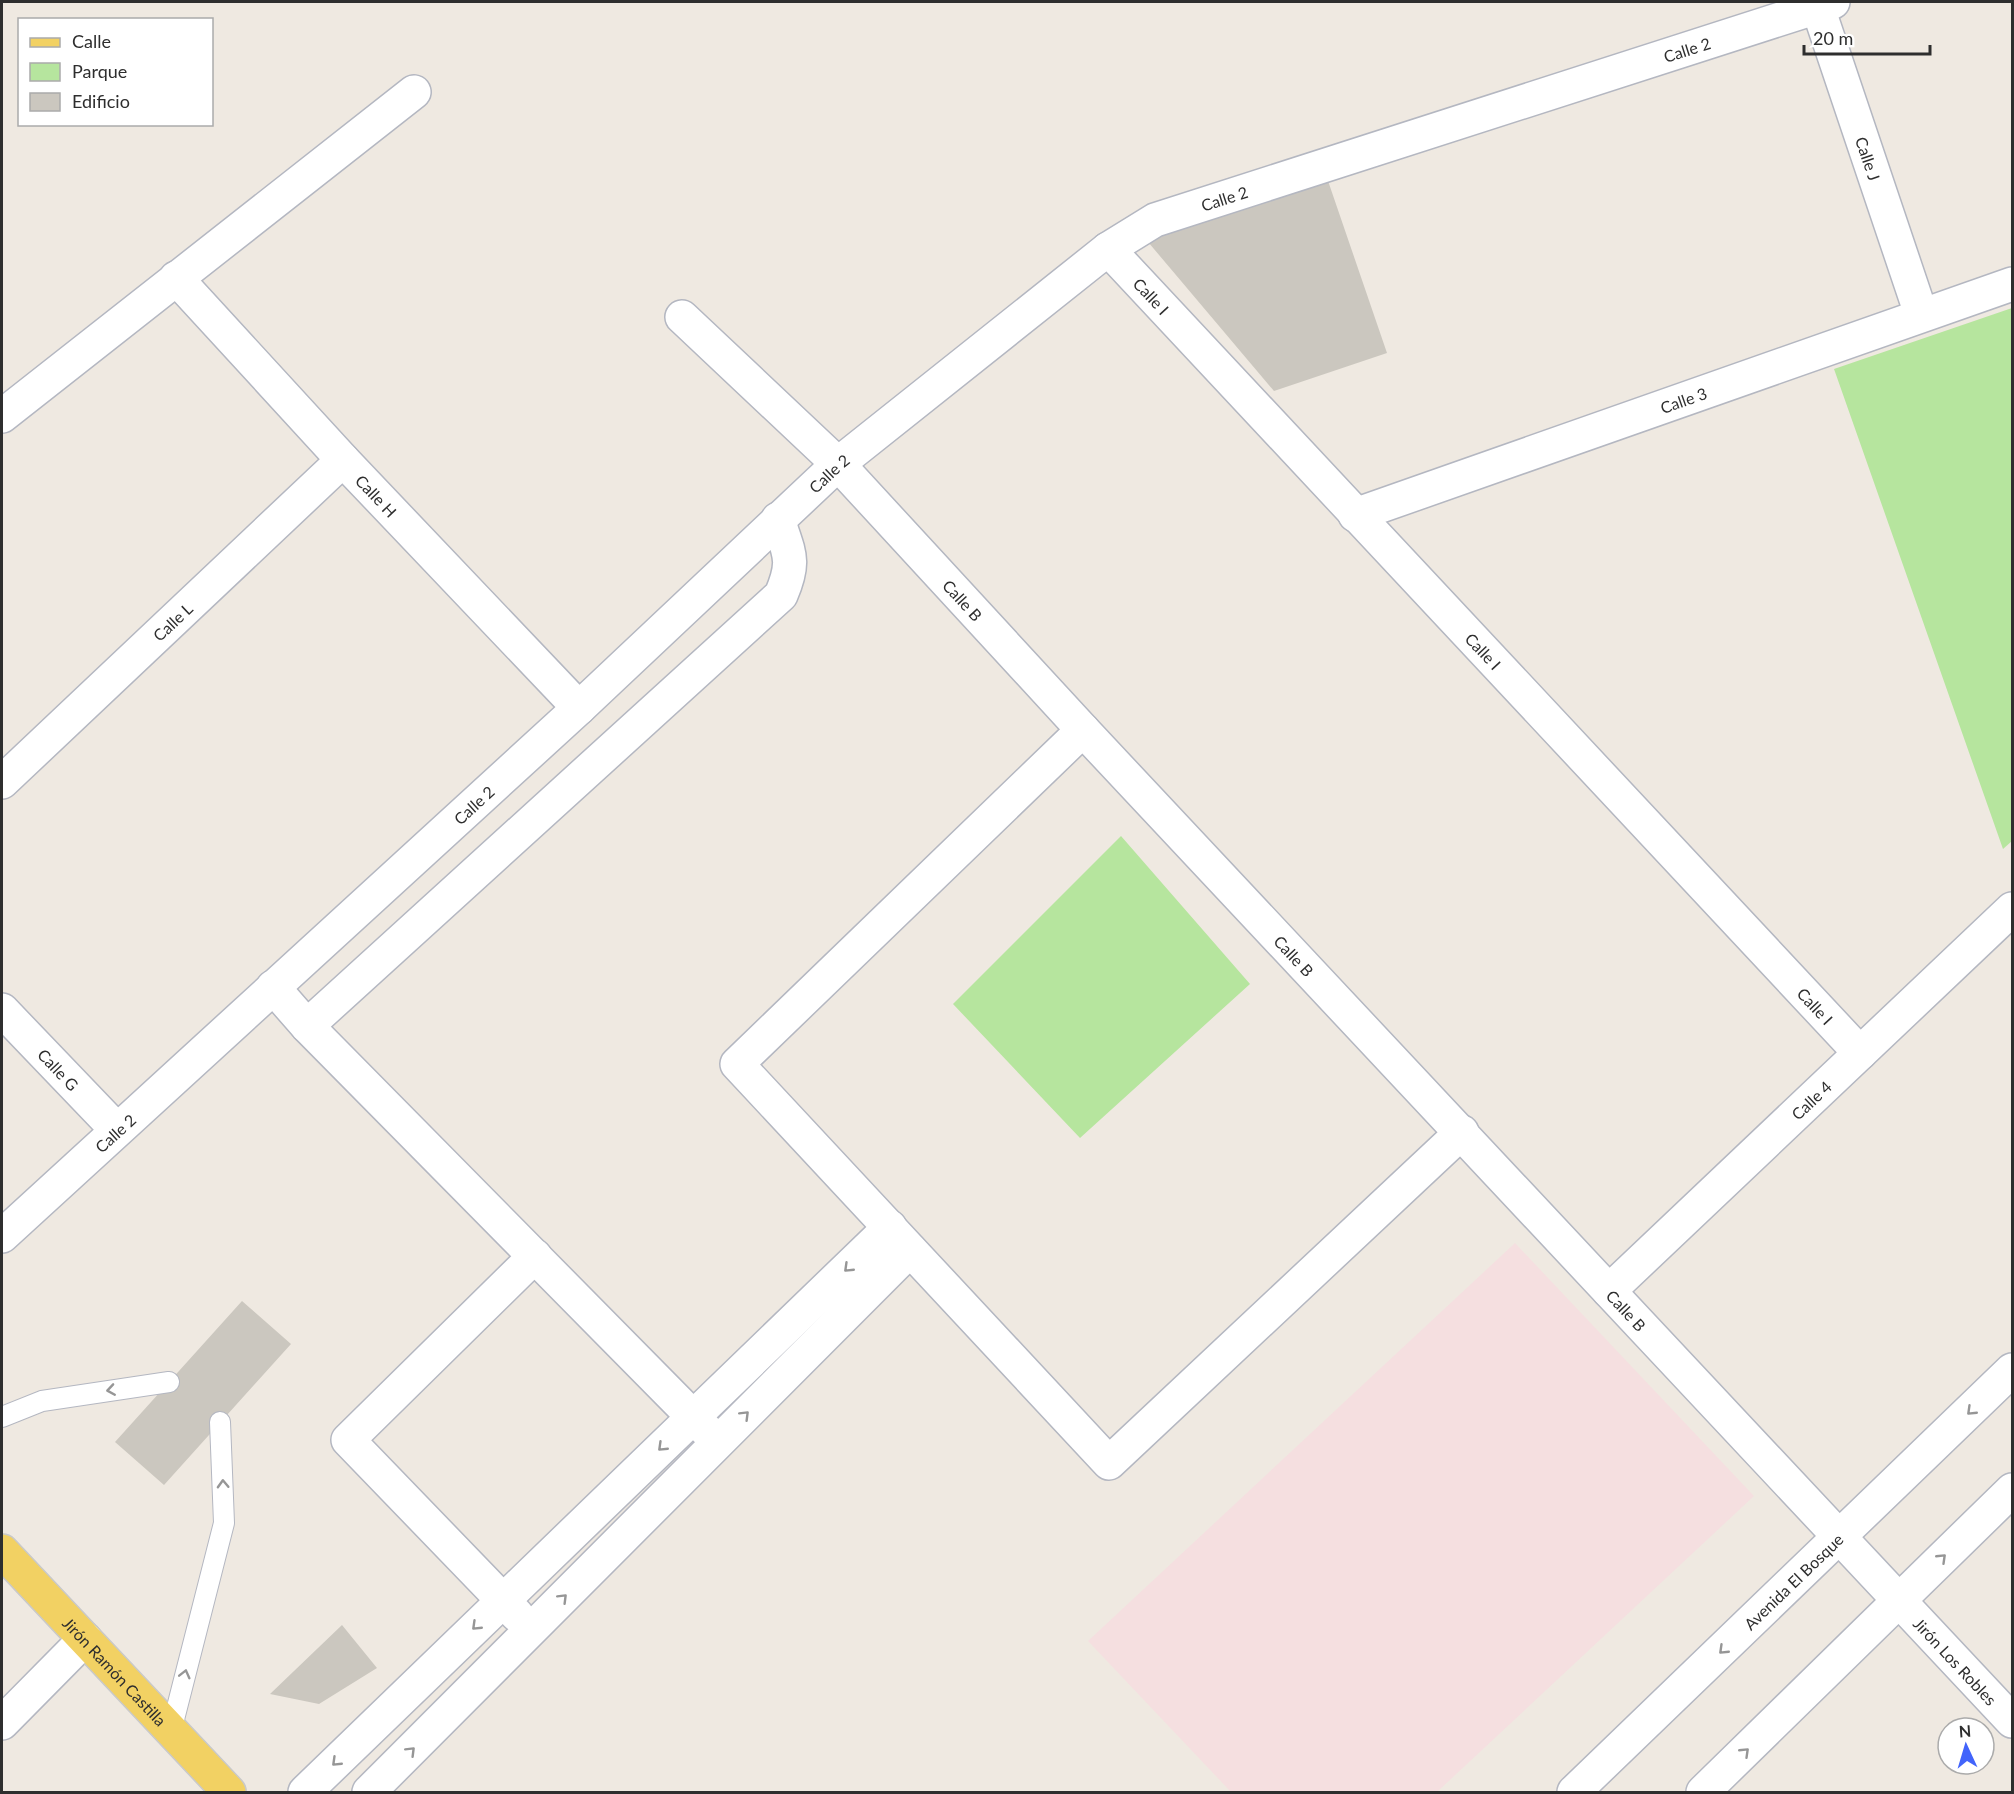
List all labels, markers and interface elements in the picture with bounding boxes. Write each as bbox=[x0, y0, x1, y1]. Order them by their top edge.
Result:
legend bbox=[18, 18, 213, 126]
scale bar bbox=[1804, 18, 1930, 56]
text: 20 m bbox=[1813, 27, 1853, 49]
text: Calle bbox=[72, 30, 111, 52]
street label: Calle 2 bbox=[1661, 33, 1713, 65]
text: Parque bbox=[72, 60, 127, 82]
text: Edificio bbox=[72, 90, 130, 112]
street label: Calle J bbox=[1852, 134, 1885, 183]
street label: Calle 2 bbox=[1198, 181, 1250, 214]
street label: Calle I bbox=[1130, 273, 1173, 318]
street label: Calle 3 bbox=[1657, 383, 1709, 417]
street label: Calle 2 bbox=[805, 450, 853, 496]
street label: Calle H bbox=[352, 470, 401, 521]
street label: Calle B bbox=[939, 575, 987, 624]
street label: Calle L bbox=[149, 598, 196, 644]
street label: Calle I bbox=[1462, 628, 1505, 673]
street label: Calle 2 bbox=[449, 781, 498, 828]
street label: Calle B bbox=[1271, 931, 1318, 980]
street label: Calle I bbox=[1794, 983, 1837, 1028]
street label: Calle G bbox=[34, 1044, 83, 1094]
street label: Calle 4 bbox=[1787, 1076, 1835, 1123]
street label: Calle 2 bbox=[91, 1109, 139, 1156]
one-way arrow bbox=[844, 1261, 854, 1272]
street label: Calle B bbox=[1603, 1286, 1650, 1334]
one-way arrow bbox=[106, 1384, 116, 1396]
one-way arrow bbox=[1967, 1403, 1978, 1414]
one-way arrow bbox=[738, 1412, 749, 1423]
one-way arrow bbox=[659, 1440, 669, 1451]
one-way arrow bbox=[216, 1479, 229, 1488]
street label: Avenida El Bosque bbox=[1739, 1529, 1846, 1633]
one-way arrow bbox=[1935, 1555, 1946, 1566]
one-way arrow bbox=[556, 1594, 567, 1605]
street label: Jirón Ramón Castilla bbox=[59, 1613, 171, 1729]
street label: Jirón Los Robles bbox=[1910, 1613, 2001, 1709]
one-way arrow bbox=[473, 1619, 484, 1630]
one-way arrow bbox=[1719, 1642, 1730, 1653]
one-way arrow bbox=[178, 1669, 191, 1679]
north arrow bbox=[1936, 1716, 1996, 1776]
text: N bbox=[1958, 1721, 1972, 1740]
one-way arrow bbox=[404, 1747, 414, 1758]
one-way arrow bbox=[1737, 1748, 1748, 1759]
one-way arrow bbox=[333, 1755, 343, 1766]

